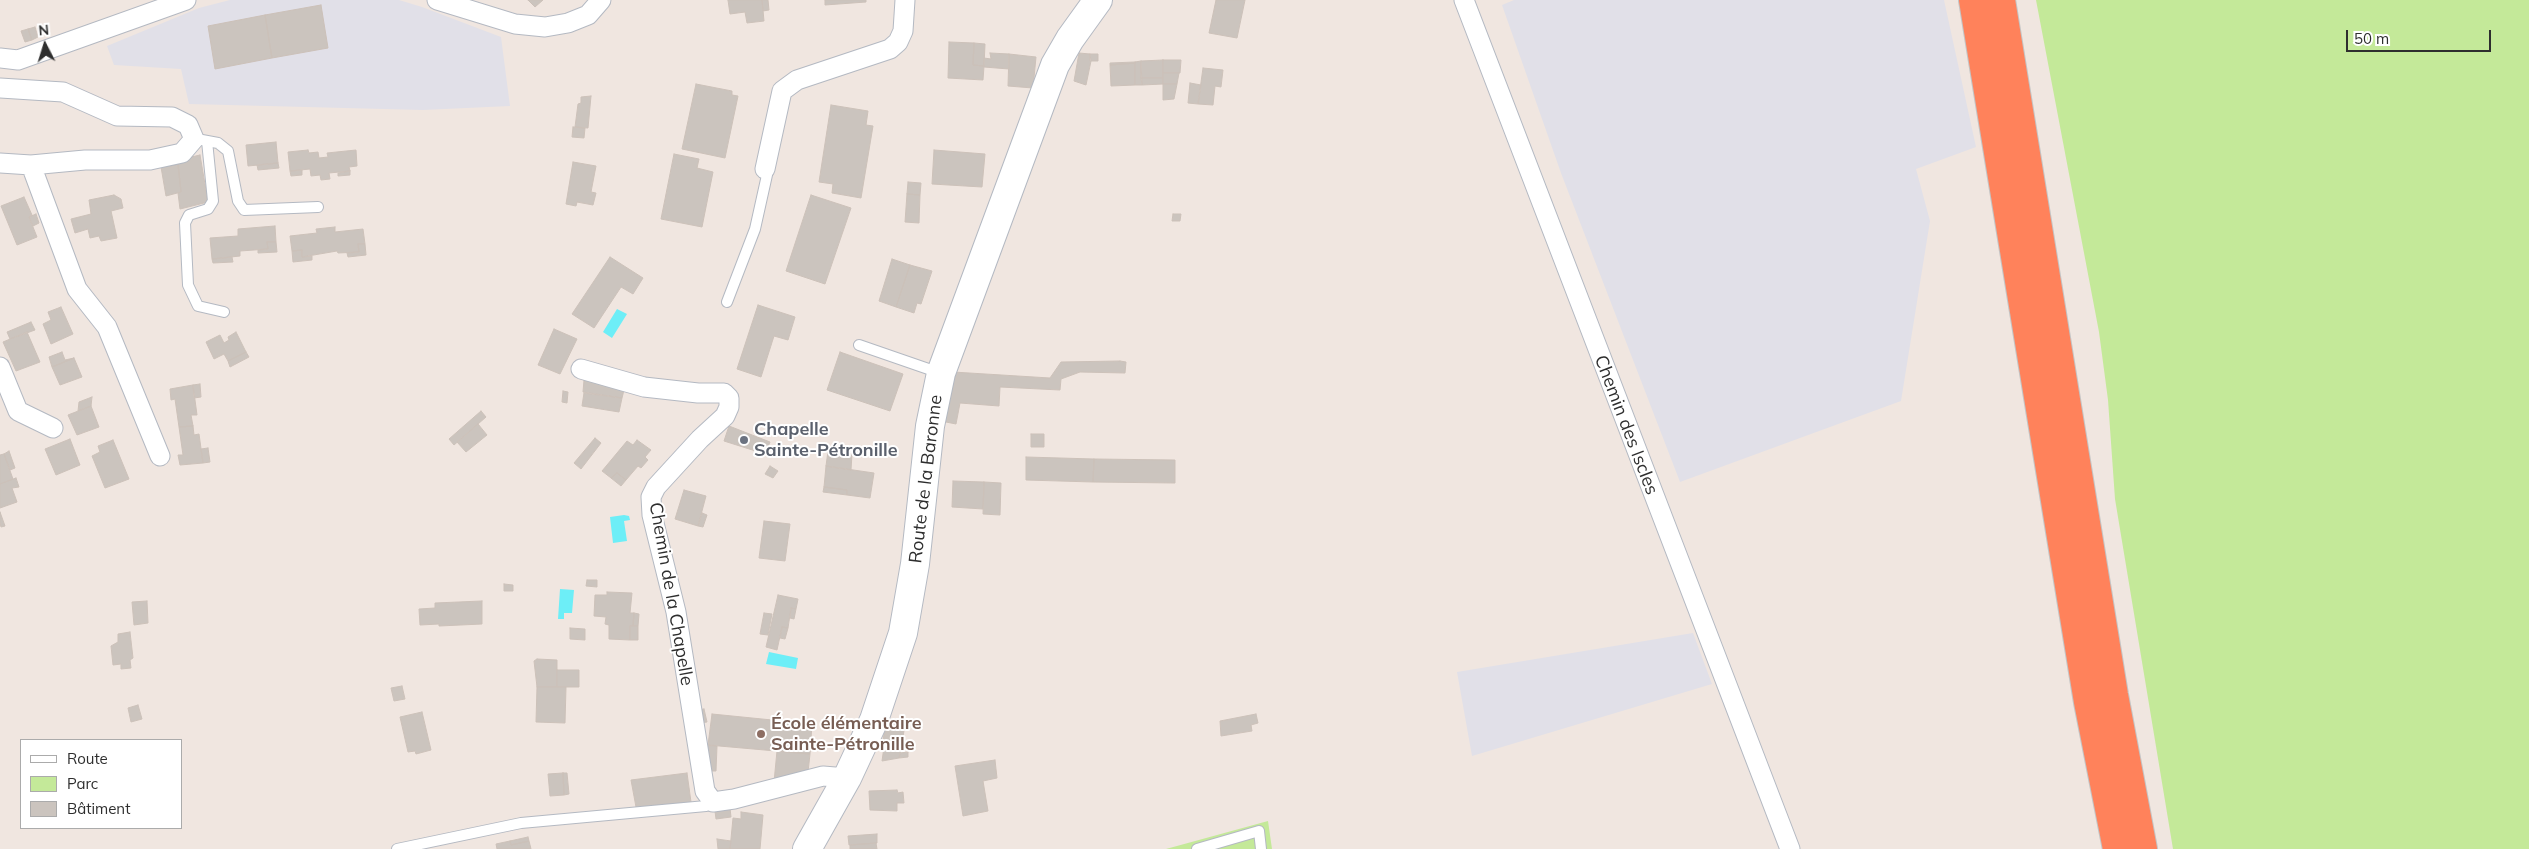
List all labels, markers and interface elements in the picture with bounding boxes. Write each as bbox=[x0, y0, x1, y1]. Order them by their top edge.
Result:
north arrow bbox=[20, 20, 70, 70]
scale bar bbox=[2349, 20, 2494, 52]
text: N bbox=[38, 21, 50, 39]
text: 50 m bbox=[2354, 29, 2389, 48]
street label: Chemin des Iscles bbox=[1589, 352, 1663, 498]
street label: Route de la Baronne bbox=[905, 394, 947, 564]
place label: Chapelle Sainte-Pétronille bbox=[754, 419, 898, 462]
marker: Chapelle Sainte-Pétronille bbox=[738, 434, 750, 446]
street label: Chemin de la Chapelle bbox=[644, 501, 698, 687]
place label: École élémentaire Sainte-Pétronille bbox=[771, 713, 921, 756]
marker: École élémentaire Sainte-Pétronille bbox=[755, 728, 767, 740]
legend bbox=[20, 739, 182, 829]
text: Route bbox=[67, 749, 108, 768]
text: Parc bbox=[67, 774, 98, 793]
text: Bâtiment bbox=[67, 799, 130, 818]

